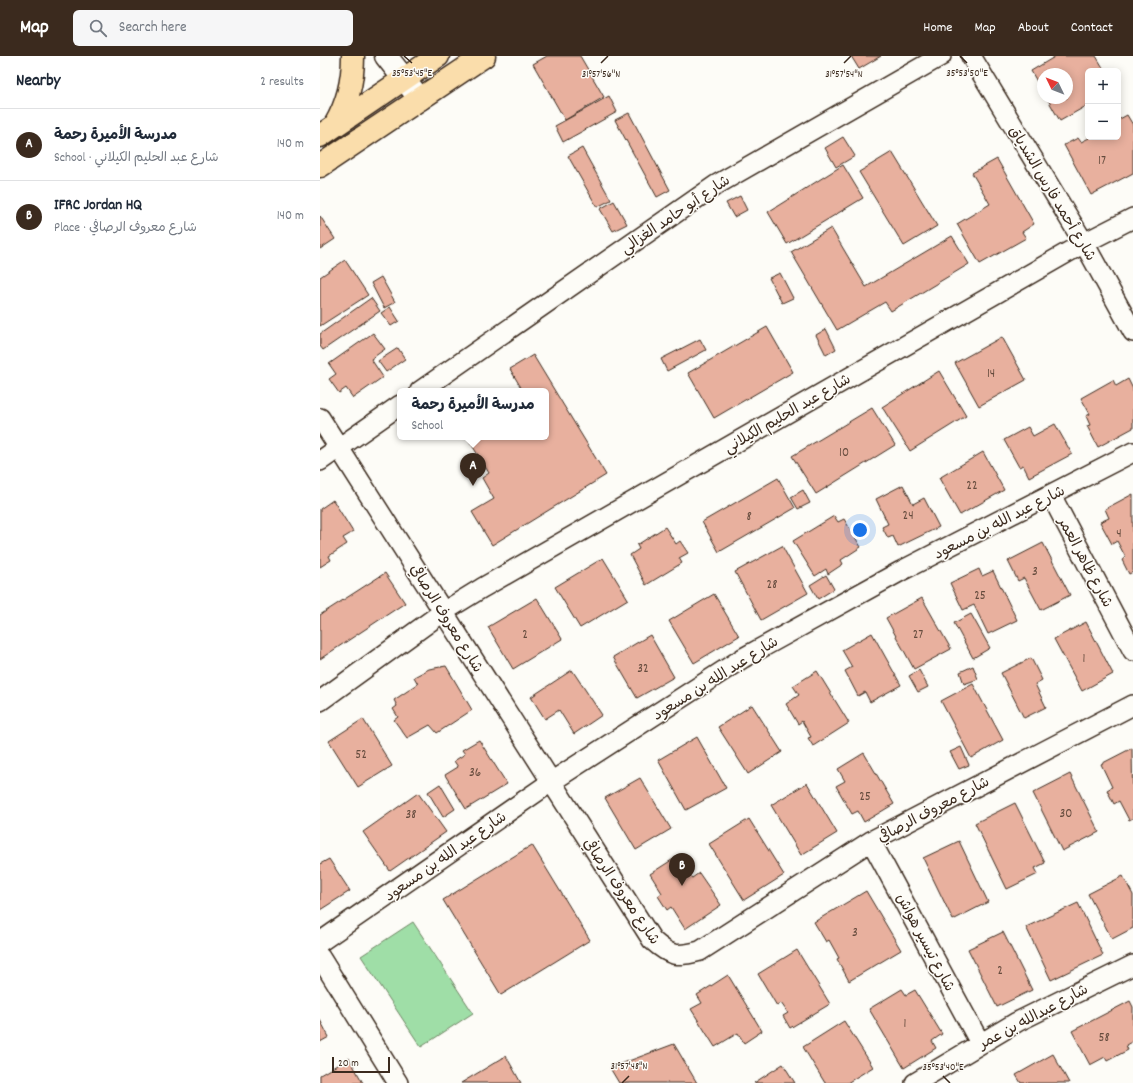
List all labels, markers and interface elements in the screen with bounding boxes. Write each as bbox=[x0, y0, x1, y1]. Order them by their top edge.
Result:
search box bbox=[73, 10, 353, 46]
text: Map bbox=[20, 15, 49, 42]
icon: search bbox=[87, 17, 109, 39]
text: Search here bbox=[119, 17, 187, 39]
text: Home bbox=[923, 18, 952, 38]
text: Map bbox=[974, 18, 996, 38]
text: About bbox=[1018, 18, 1049, 38]
text: Contact bbox=[1071, 18, 1113, 38]
text: 35°53'45"E bbox=[392, 67, 433, 81]
text: 35°53'50"E bbox=[946, 67, 988, 81]
text: 31°57'56"N bbox=[582, 68, 620, 82]
text: 31°57'54"N bbox=[825, 68, 863, 82]
north arrow bbox=[1037, 68, 1073, 104]
map controls bbox=[1085, 68, 1121, 140]
button: + bbox=[1085, 68, 1121, 104]
text: Nearby bbox=[16, 70, 60, 94]
text: 2 results bbox=[260, 73, 304, 92]
button: − bbox=[1085, 104, 1121, 140]
street label: شارع أحمد فارس الشدياق bbox=[1002, 122, 1100, 266]
text: مدرسة الأميرة رحمة bbox=[54, 125, 177, 147]
text: A bbox=[25, 135, 33, 154]
text: 140 m bbox=[277, 135, 304, 154]
text: School · شارع عبد الحليم الكيلاني bbox=[54, 149, 219, 168]
house number: 17 bbox=[1098, 152, 1106, 171]
street label: شارع أبو حامد الغزالي bbox=[617, 171, 735, 261]
text: IFRC Jordan HQ bbox=[54, 195, 142, 217]
text: B bbox=[26, 207, 32, 226]
text: 140 m bbox=[277, 207, 304, 226]
text: Place · شارع معروف الرصافي bbox=[54, 219, 197, 238]
house number: 14 bbox=[987, 365, 995, 384]
street label: شارع عبد الحليم الكيلاني bbox=[720, 369, 856, 460]
popup bbox=[397, 388, 549, 440]
text: مدرسة الأميرة رحمة bbox=[411, 395, 535, 417]
text: School bbox=[411, 417, 443, 436]
house number: 10 bbox=[839, 444, 849, 463]
pin: A bbox=[460, 453, 486, 486]
house number: 22 bbox=[966, 477, 978, 496]
street label: شارع عبد الله بن مسعود bbox=[930, 481, 1069, 566]
house number: 24 bbox=[902, 507, 914, 526]
house number: 8 bbox=[746, 508, 752, 527]
street label: شارع ظاهر العمر bbox=[1050, 512, 1117, 612]
your location bbox=[850, 520, 870, 540]
house number: 4 bbox=[1116, 525, 1122, 544]
street label: شارع معروف الرصافي bbox=[403, 560, 488, 678]
house number: 3 bbox=[1032, 563, 1038, 582]
house number: 28 bbox=[767, 576, 777, 595]
house number: 25 bbox=[974, 587, 986, 606]
house number: 2 bbox=[522, 626, 528, 645]
house number: 27 bbox=[913, 626, 923, 645]
street label: شارع عبد الله بن مسعود bbox=[649, 632, 783, 727]
house number: 1 bbox=[1083, 650, 1085, 669]
house number: 32 bbox=[637, 660, 649, 679]
house number: 52 bbox=[355, 746, 367, 765]
house number: 36 bbox=[469, 764, 481, 783]
street label: شارع معروف الرصافي bbox=[873, 771, 994, 850]
house number: 25 bbox=[859, 788, 871, 807]
house number: 30 bbox=[1060, 805, 1072, 824]
house number: 38 bbox=[406, 806, 417, 825]
street label: شارع عبد الله بن مسعود bbox=[381, 807, 512, 908]
street label: شارع معروف الرصافي bbox=[576, 834, 665, 950]
pin: B bbox=[669, 853, 695, 886]
street label: شارع تيسير هواش bbox=[889, 890, 959, 996]
house number: 3 bbox=[852, 924, 858, 943]
house number: 2 bbox=[997, 962, 1003, 981]
street label: شارع عبدالله بن عمر bbox=[973, 980, 1093, 1057]
house number: 1 bbox=[904, 1015, 906, 1034]
house number: 58 bbox=[1098, 1029, 1110, 1048]
scale bar bbox=[332, 1055, 390, 1074]
text: 20 m bbox=[338, 1056, 359, 1072]
text: 31°57'48"N bbox=[611, 1060, 648, 1074]
text: 35°53'40"E bbox=[922, 1061, 964, 1075]

